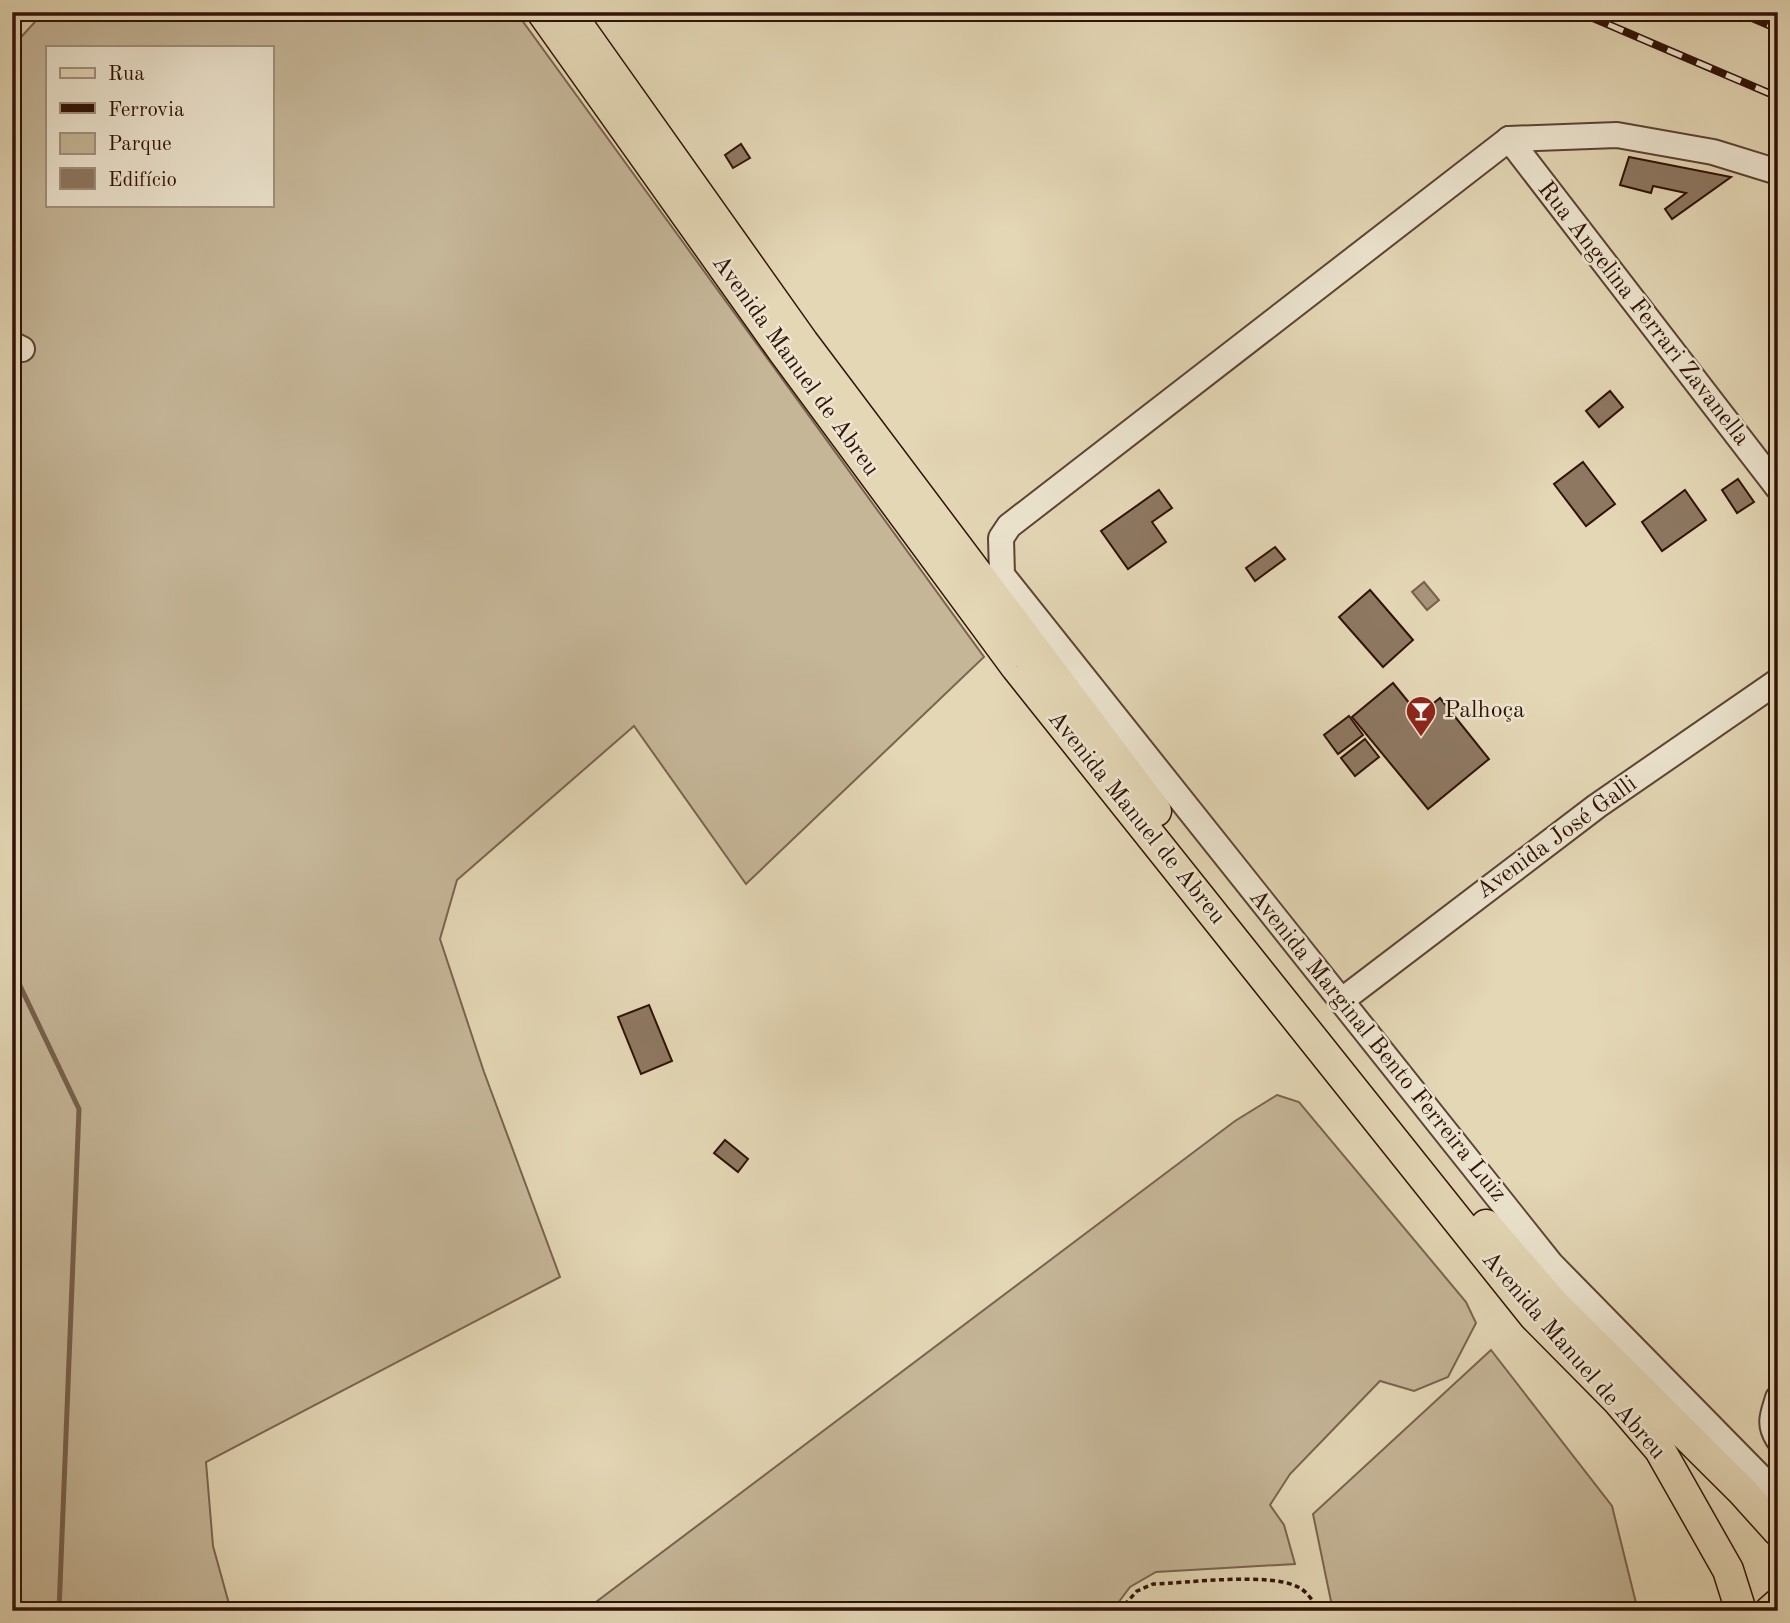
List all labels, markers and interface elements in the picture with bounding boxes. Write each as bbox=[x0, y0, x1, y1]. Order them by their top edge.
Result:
legend bbox=[46, 46, 273, 206]
text: Rua bbox=[108, 64, 145, 85]
text: Ferrovia bbox=[108, 100, 184, 121]
text: Parque bbox=[108, 134, 172, 155]
text: Edifício bbox=[108, 170, 177, 191]
street label: Rua Angelina Ferrari Zavanella bbox=[1533, 177, 1753, 451]
street label: Avenida Manuel de Abreu bbox=[707, 251, 883, 481]
bar icon: Palhoça bbox=[1404, 694, 1438, 738]
place label: Palhoça bbox=[1444, 699, 1525, 723]
street label: Avenida Manuel de Abreu bbox=[1043, 707, 1229, 929]
street label: Avenida José Galli bbox=[1472, 772, 1642, 904]
street label: Avenida Marginal Bento Ferreira Luiz bbox=[1244, 885, 1510, 1207]
street label: Avenida Manuel de Abreu bbox=[1477, 1248, 1670, 1465]

